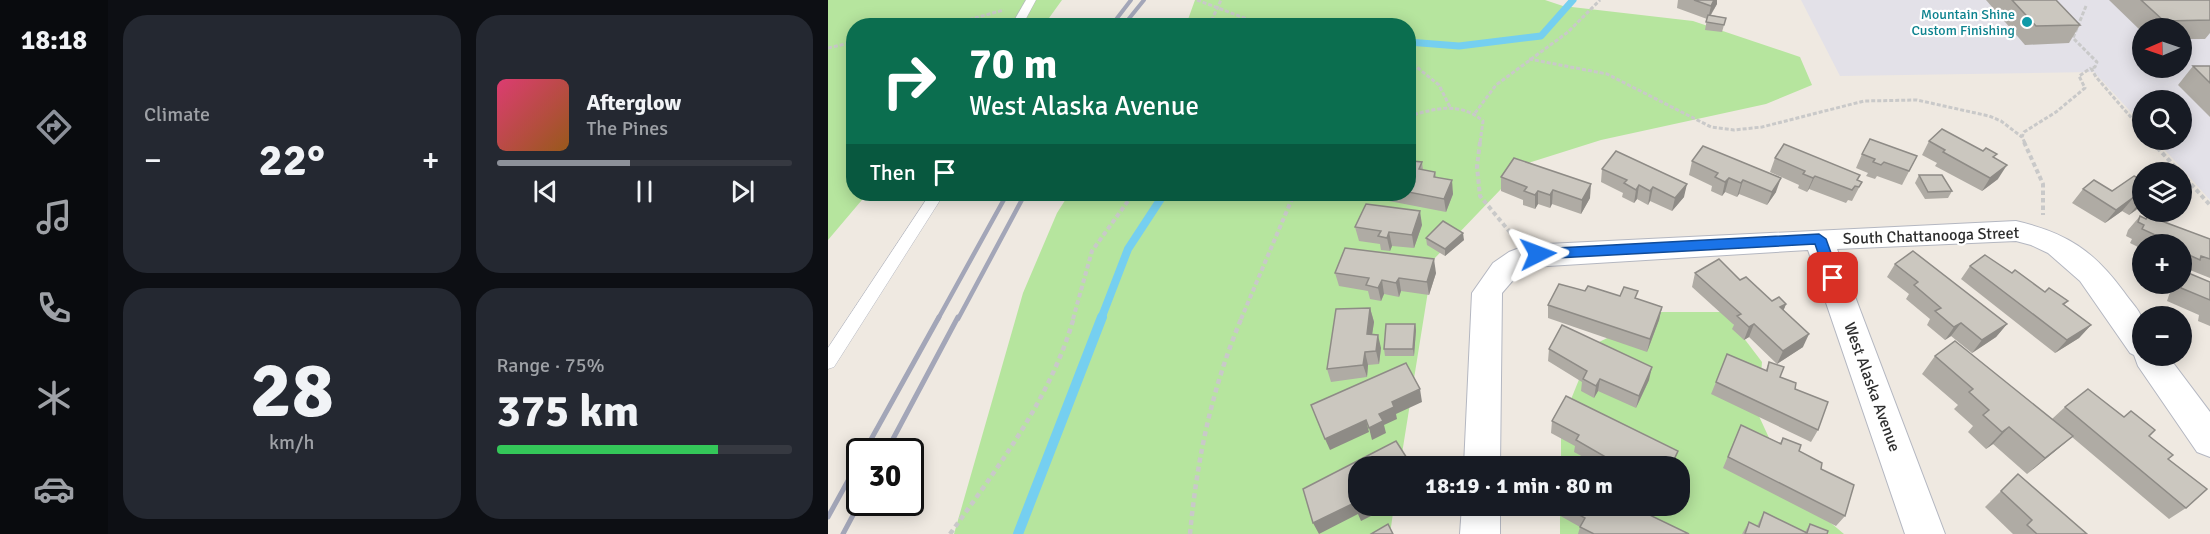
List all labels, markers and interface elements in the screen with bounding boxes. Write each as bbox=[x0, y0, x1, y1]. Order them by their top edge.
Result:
place label: Mountain Shine Custom Finishing bbox=[1911, 6, 2015, 39]
marker: Mountain Shine Custom Finishing bbox=[2020, 15, 2034, 29]
north arrow bbox=[2132, 18, 2192, 78]
map controls bbox=[2132, 18, 2192, 366]
text: 18:18 bbox=[21, 24, 87, 57]
text: 70 m bbox=[969, 39, 1058, 90]
icon: right bbox=[870, 42, 948, 120]
text: Afterglow bbox=[587, 89, 681, 116]
text: West Alaska Avenue bbox=[969, 90, 1199, 123]
button: search bbox=[2132, 90, 2192, 150]
text: Climate bbox=[144, 102, 210, 127]
icon: directions bbox=[33, 106, 75, 148]
text: The Pines bbox=[587, 116, 668, 141]
text: 22° bbox=[258, 133, 325, 188]
text: − bbox=[144, 140, 162, 181]
text: + bbox=[422, 140, 439, 181]
icon: arrive bbox=[928, 156, 961, 189]
text: Then bbox=[870, 159, 916, 186]
button: layers bbox=[2132, 162, 2192, 222]
icon: previous bbox=[529, 175, 562, 208]
icon: pause bbox=[628, 175, 661, 208]
icon: next bbox=[726, 175, 759, 208]
icon: music bbox=[33, 196, 75, 238]
position arrow bbox=[1506, 222, 1570, 286]
street label: South Chattanooga Street bbox=[1842, 223, 2020, 249]
button: + bbox=[2132, 234, 2192, 294]
pin bbox=[1807, 252, 1858, 303]
icon: arrive bbox=[1816, 261, 1849, 294]
icon: phone bbox=[33, 287, 75, 329]
button: − bbox=[2132, 306, 2192, 366]
street label: West Alaska Avenue bbox=[1839, 320, 1905, 454]
text: 28 bbox=[250, 343, 334, 439]
text: Range · 75% bbox=[497, 353, 605, 378]
icon: climate bbox=[33, 377, 75, 419]
text: 375 km bbox=[497, 384, 639, 439]
text: km/h bbox=[269, 430, 314, 455]
speed limit sign: 30 bbox=[846, 438, 924, 516]
icon: car bbox=[33, 468, 75, 510]
text: 18:19 · 1 min · 80 m bbox=[1425, 472, 1613, 499]

